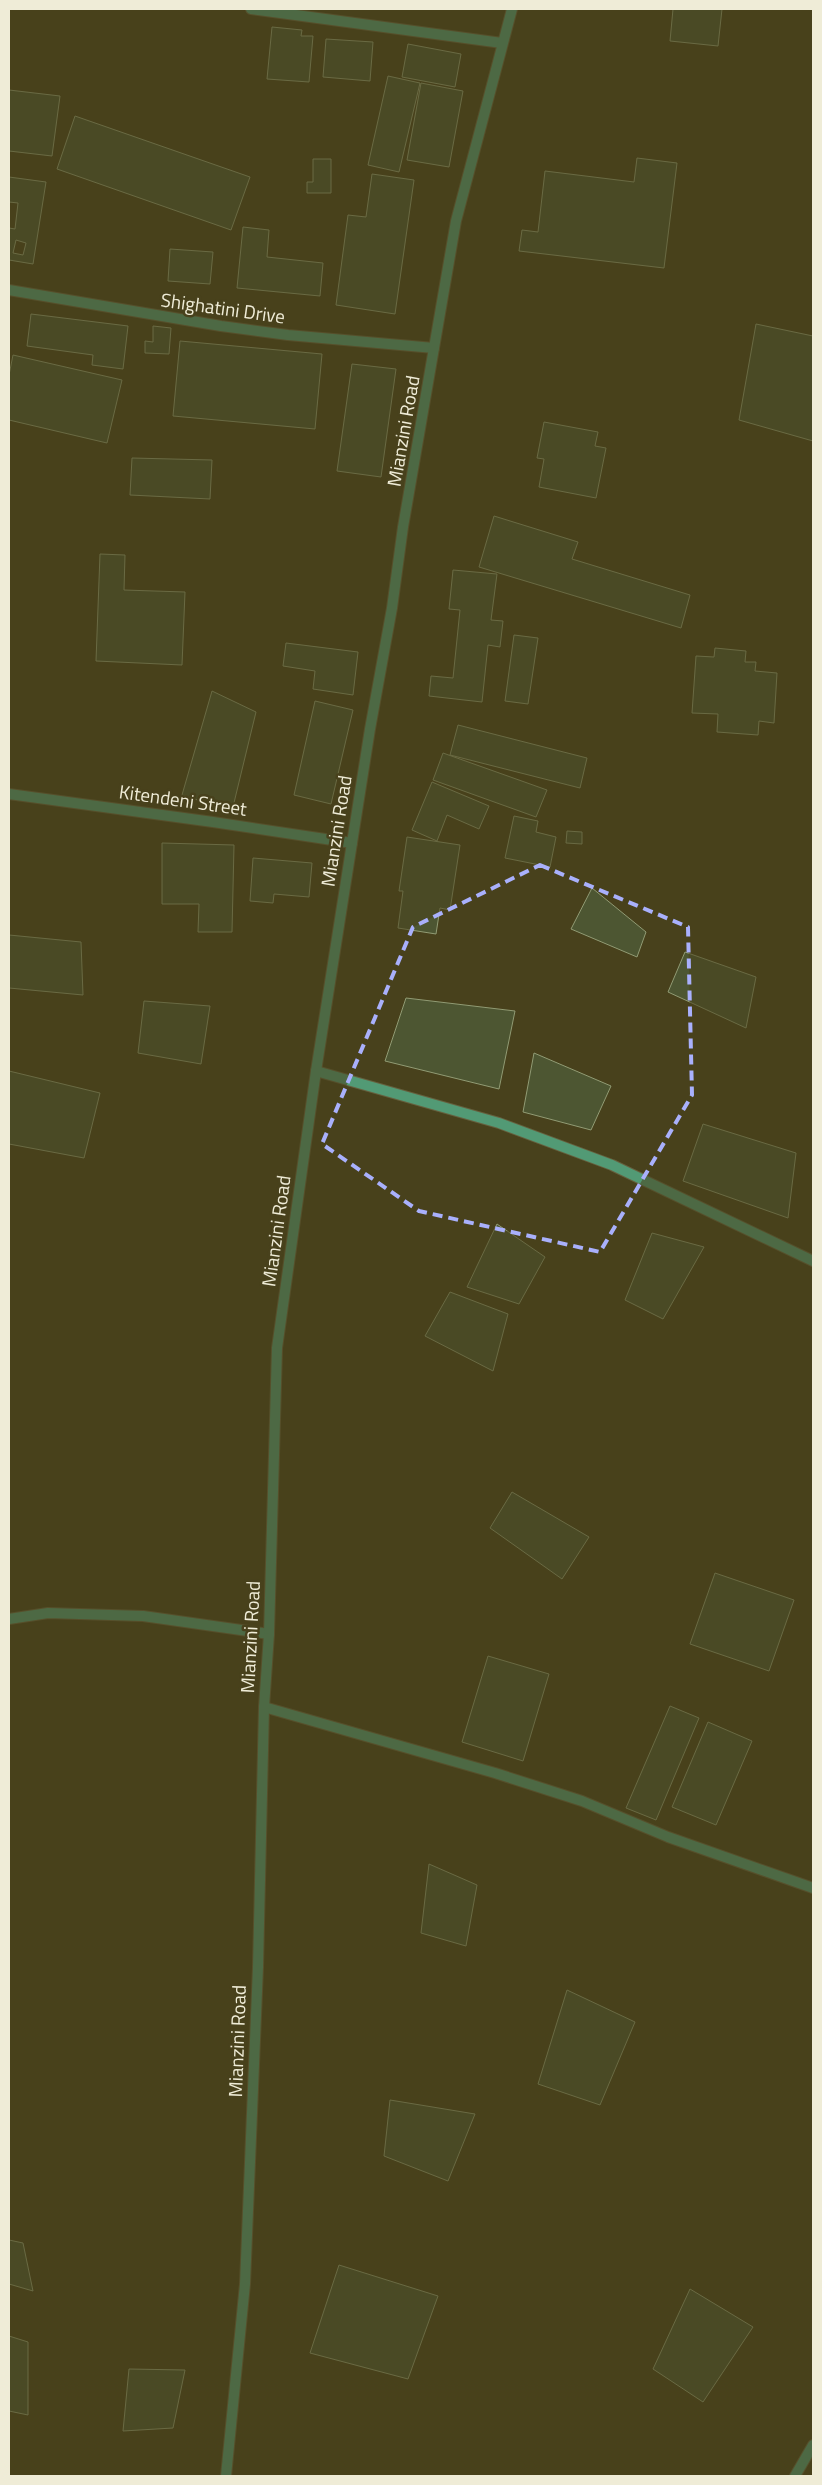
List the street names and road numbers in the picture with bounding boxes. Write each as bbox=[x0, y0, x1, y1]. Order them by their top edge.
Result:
street label: Shighatini Drive bbox=[159, 284, 287, 331]
street label: Mianzini Road bbox=[378, 373, 427, 489]
street label: Mianzini Road bbox=[312, 773, 359, 889]
street label: Kitendeni Street bbox=[117, 776, 249, 823]
street label: Mianzini Road bbox=[253, 1173, 298, 1289]
street label: Mianzini Road bbox=[232, 1580, 267, 1694]
street label: Mianzini Road bbox=[220, 1984, 253, 2098]

